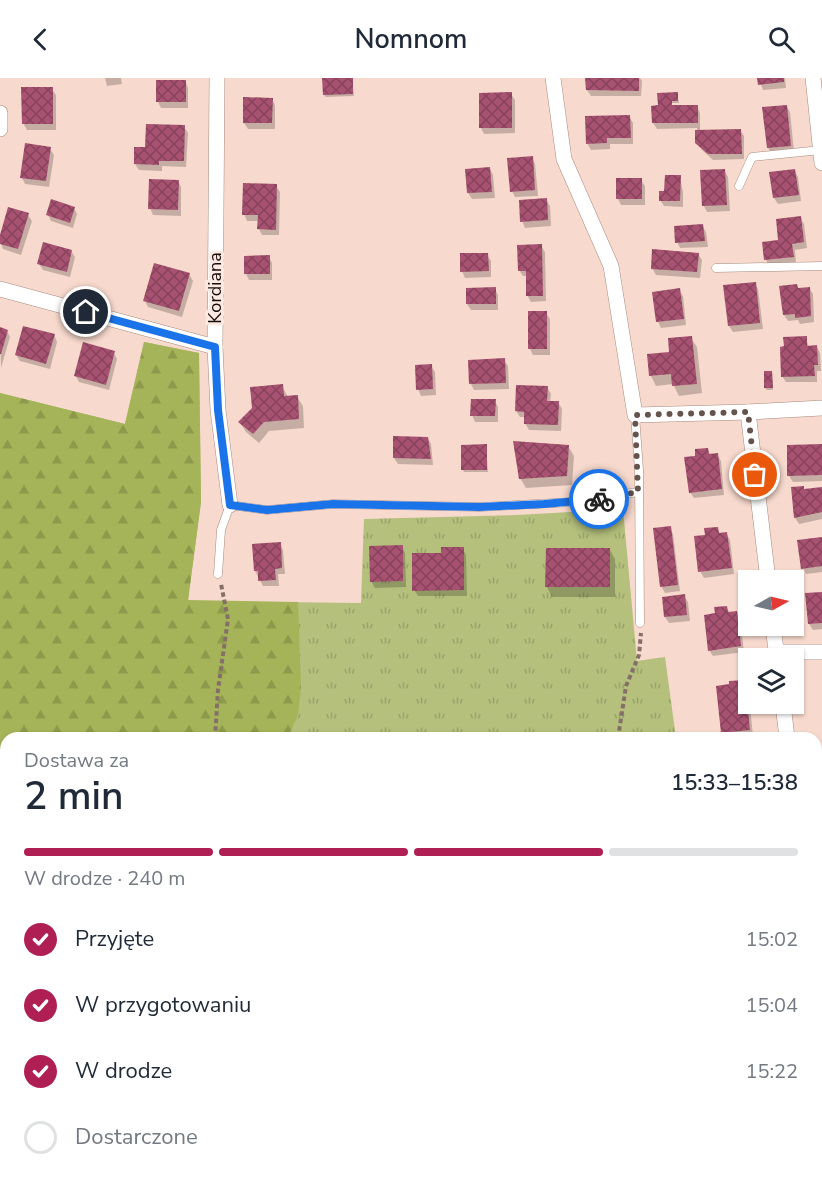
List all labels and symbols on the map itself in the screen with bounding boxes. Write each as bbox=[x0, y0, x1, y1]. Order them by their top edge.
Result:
street label: Kordiana bbox=[203, 252, 227, 324]
pin bbox=[60, 286, 111, 337]
pin bbox=[729, 449, 780, 500]
courier bbox=[569, 469, 629, 529]
north arrow bbox=[738, 570, 804, 636]

